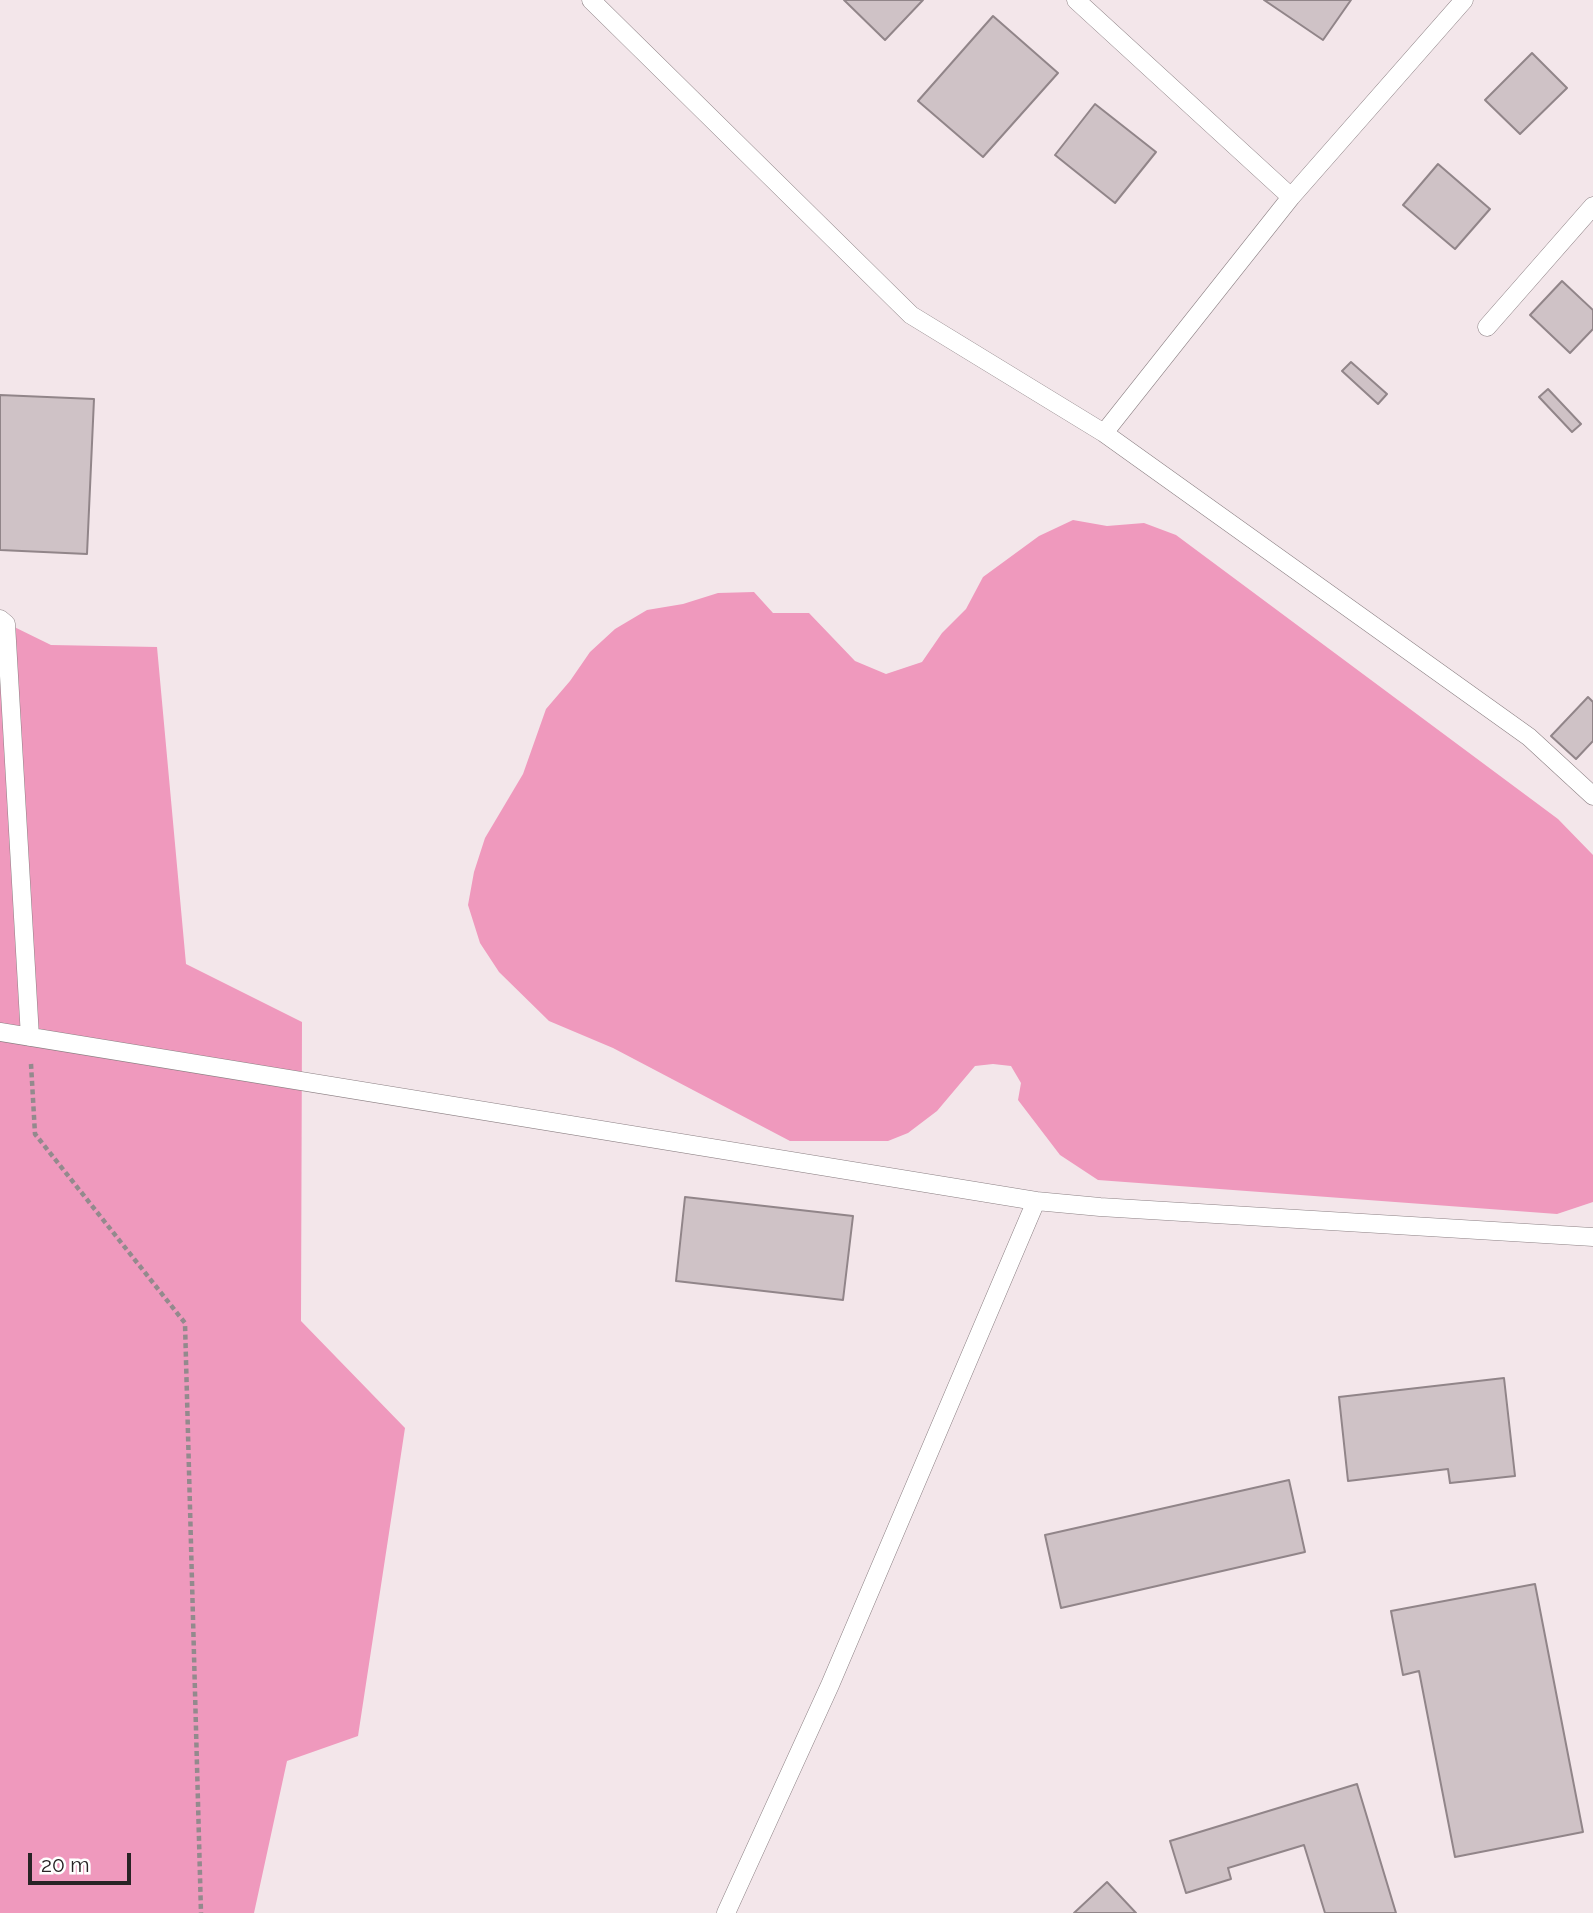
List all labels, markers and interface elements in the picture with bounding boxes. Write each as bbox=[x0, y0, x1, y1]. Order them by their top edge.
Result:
scale bar bbox=[32, 1840, 135, 1884]
text: 20 m bbox=[41, 1852, 89, 1877]

